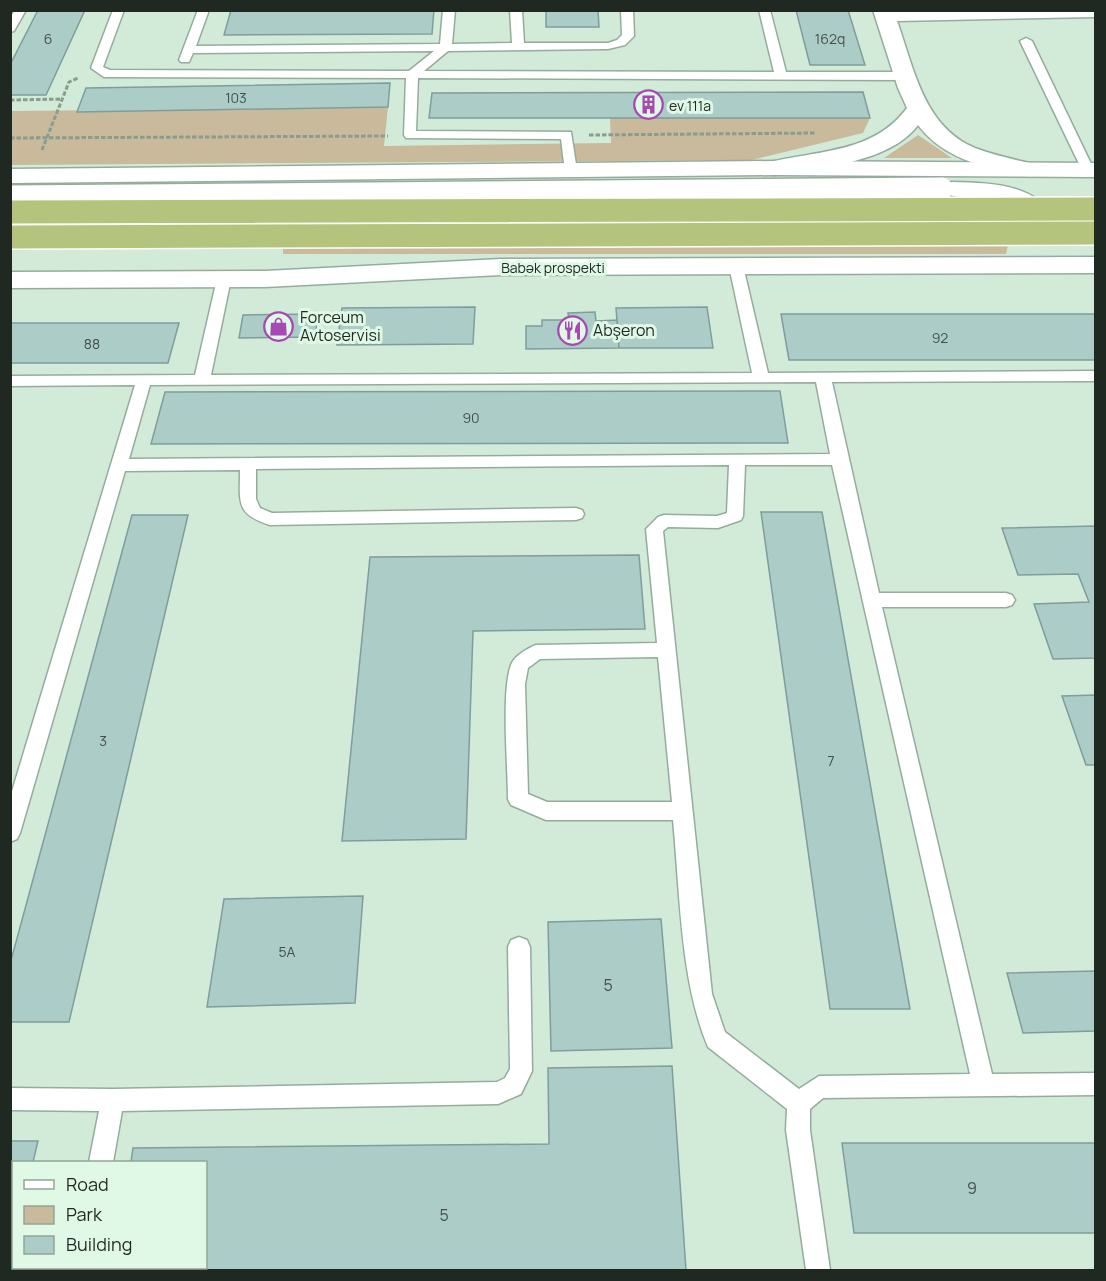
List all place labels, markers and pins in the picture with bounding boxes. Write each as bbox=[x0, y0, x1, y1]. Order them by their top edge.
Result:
building icon: ev 111a bbox=[632, 89, 664, 121]
place label: ev 111a bbox=[669, 96, 711, 115]
place label: Forceum Avtoservisi bbox=[300, 306, 381, 346]
shop icon: Forceum Avtoservisi bbox=[263, 310, 295, 342]
restaurant icon: Abşeron bbox=[556, 314, 588, 346]
place label: Abşeron bbox=[593, 319, 655, 341]

